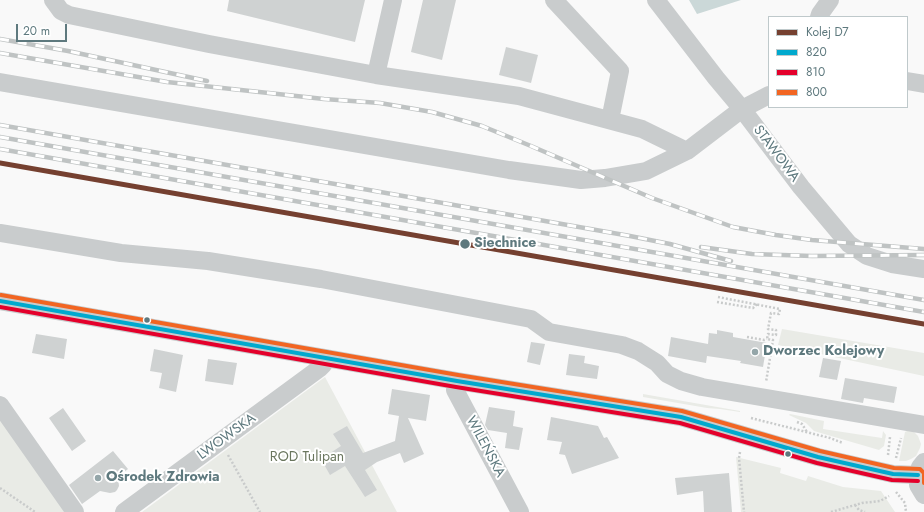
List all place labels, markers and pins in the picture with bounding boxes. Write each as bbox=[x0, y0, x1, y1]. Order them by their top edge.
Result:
place label: Siechnice bbox=[474, 236, 536, 252]
marker: Siechnice bbox=[458, 237, 472, 251]
unlabelled marker bbox=[142, 315, 152, 325]
place label: Dworzec Kolejowy bbox=[763, 344, 884, 360]
marker: Dworzec Kolejowy bbox=[750, 347, 760, 357]
unlabelled marker bbox=[783, 449, 793, 459]
place label: Ośrodek Zdrowia bbox=[106, 470, 220, 486]
marker: Ośrodek Zdrowia bbox=[93, 473, 103, 483]

